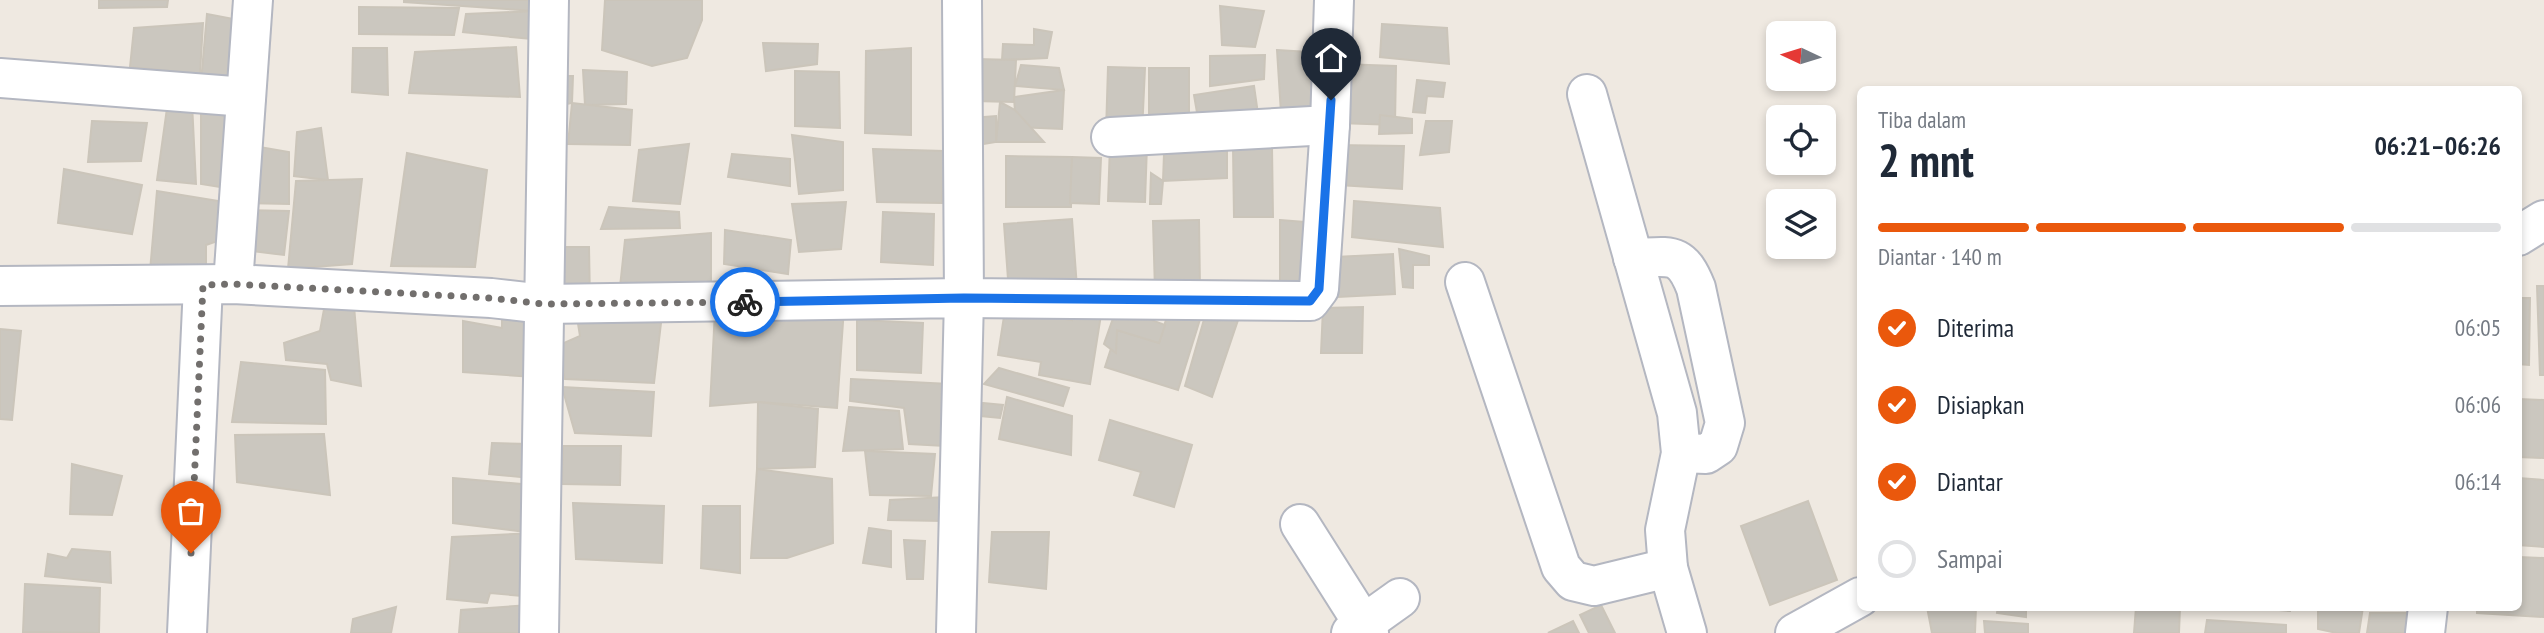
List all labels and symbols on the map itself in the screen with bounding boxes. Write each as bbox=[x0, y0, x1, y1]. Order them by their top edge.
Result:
north arrow bbox=[1766, 21, 1836, 91]
pin bbox=[1301, 28, 1361, 100]
courier bbox=[710, 267, 780, 337]
pin bbox=[161, 481, 221, 553]

